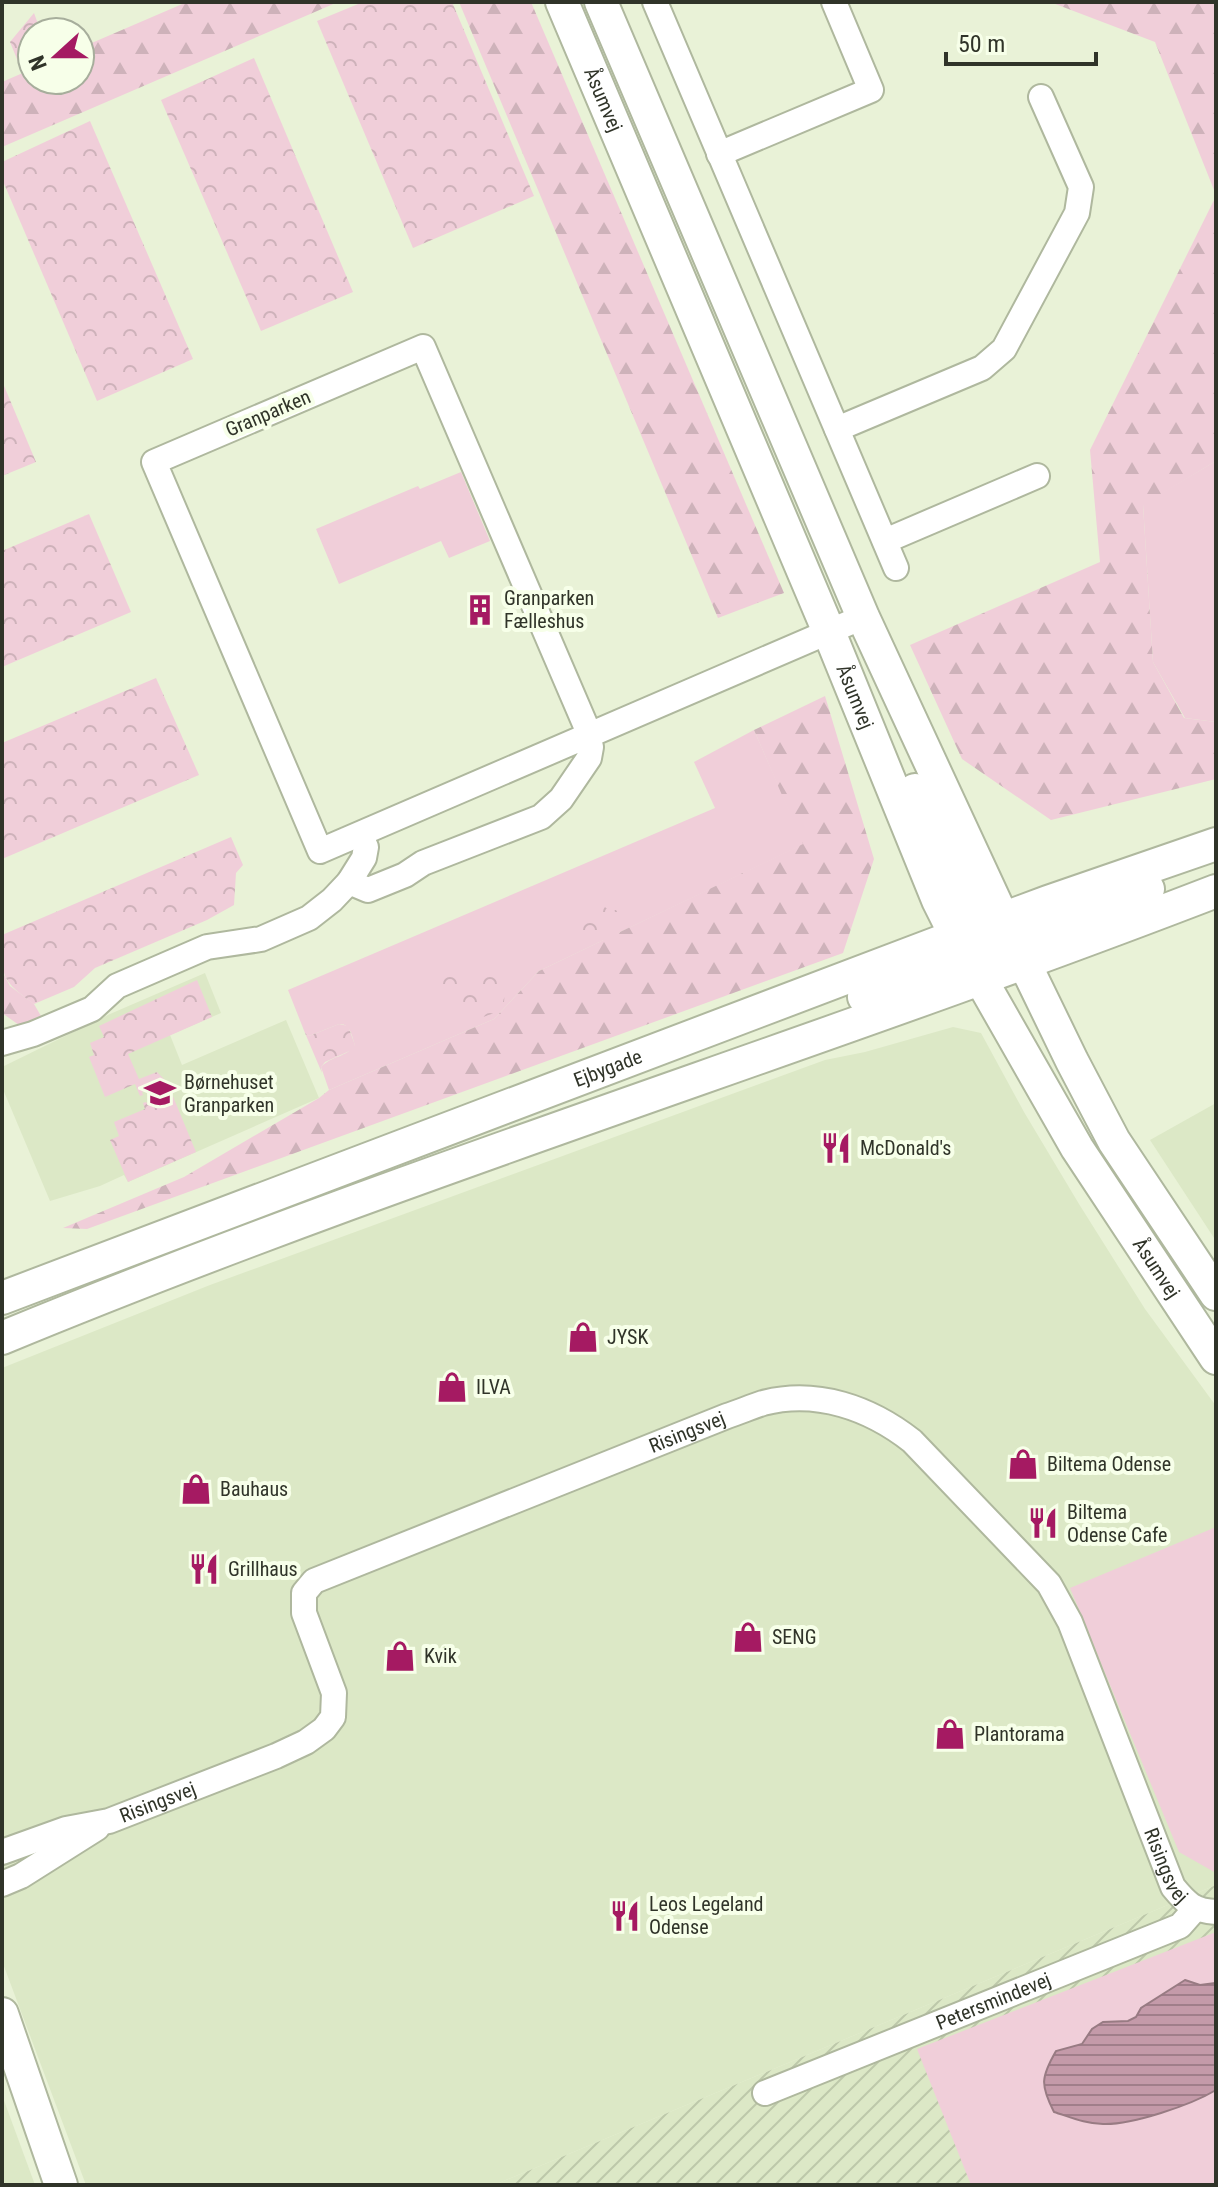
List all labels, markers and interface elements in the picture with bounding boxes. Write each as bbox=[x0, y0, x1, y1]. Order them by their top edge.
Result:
north arrow bbox=[16, 16, 96, 96]
scale bar bbox=[946, 16, 1096, 66]
text: 50 m bbox=[958, 30, 1005, 58]
text: N bbox=[24, 52, 52, 74]
street label: Åsumvej bbox=[579, 64, 628, 135]
street label: Granparken bbox=[222, 384, 314, 442]
place label: Granparken Fælleshus bbox=[504, 586, 594, 633]
building icon: Granparken Fælleshus bbox=[463, 593, 497, 627]
street label: Åsumvej bbox=[831, 661, 879, 732]
street label: Ejbygade bbox=[570, 1044, 645, 1092]
place label: Børnehuset Granparken bbox=[184, 1070, 274, 1117]
school or university icon: Børnehuset Granparken bbox=[143, 1076, 177, 1110]
restaurant icon: McDonald's bbox=[819, 1131, 853, 1165]
place label: McDonald's bbox=[860, 1136, 951, 1160]
street label: Åsumvej bbox=[1128, 1233, 1185, 1303]
shop icon: JYSK bbox=[566, 1320, 600, 1354]
place label: JYSK bbox=[607, 1325, 648, 1349]
shop icon: ILVA bbox=[435, 1370, 469, 1404]
place label: ILVA bbox=[476, 1375, 511, 1399]
street label: Risingsvej bbox=[645, 1406, 729, 1458]
shop icon: Biltema Odense bbox=[1006, 1447, 1040, 1481]
place label: Biltema Odense bbox=[1047, 1452, 1171, 1476]
shop icon: Bauhaus bbox=[179, 1472, 213, 1506]
place label: Bauhaus bbox=[220, 1477, 288, 1501]
place label: Biltema Odense Cafe bbox=[1067, 1500, 1167, 1547]
restaurant icon: Biltema Odense Cafe bbox=[1026, 1506, 1060, 1540]
restaurant icon: Grillhaus bbox=[187, 1552, 221, 1586]
place label: Grillhaus bbox=[228, 1557, 298, 1581]
shop icon: SENG bbox=[731, 1620, 765, 1654]
place label: SENG bbox=[772, 1625, 817, 1649]
shop icon: Kvik bbox=[383, 1639, 417, 1673]
place label: Kvik bbox=[424, 1644, 457, 1668]
shop icon: Plantorama bbox=[933, 1717, 967, 1751]
place label: Plantorama bbox=[974, 1722, 1065, 1746]
street label: Risingsvej bbox=[116, 1776, 199, 1828]
street label: Risingsvej bbox=[1139, 1824, 1193, 1908]
place label: Leos Legeland Odense bbox=[649, 1892, 764, 1939]
restaurant icon: Leos Legeland Odense bbox=[608, 1899, 642, 1933]
street label: Petersmindevej bbox=[932, 1967, 1054, 2035]

